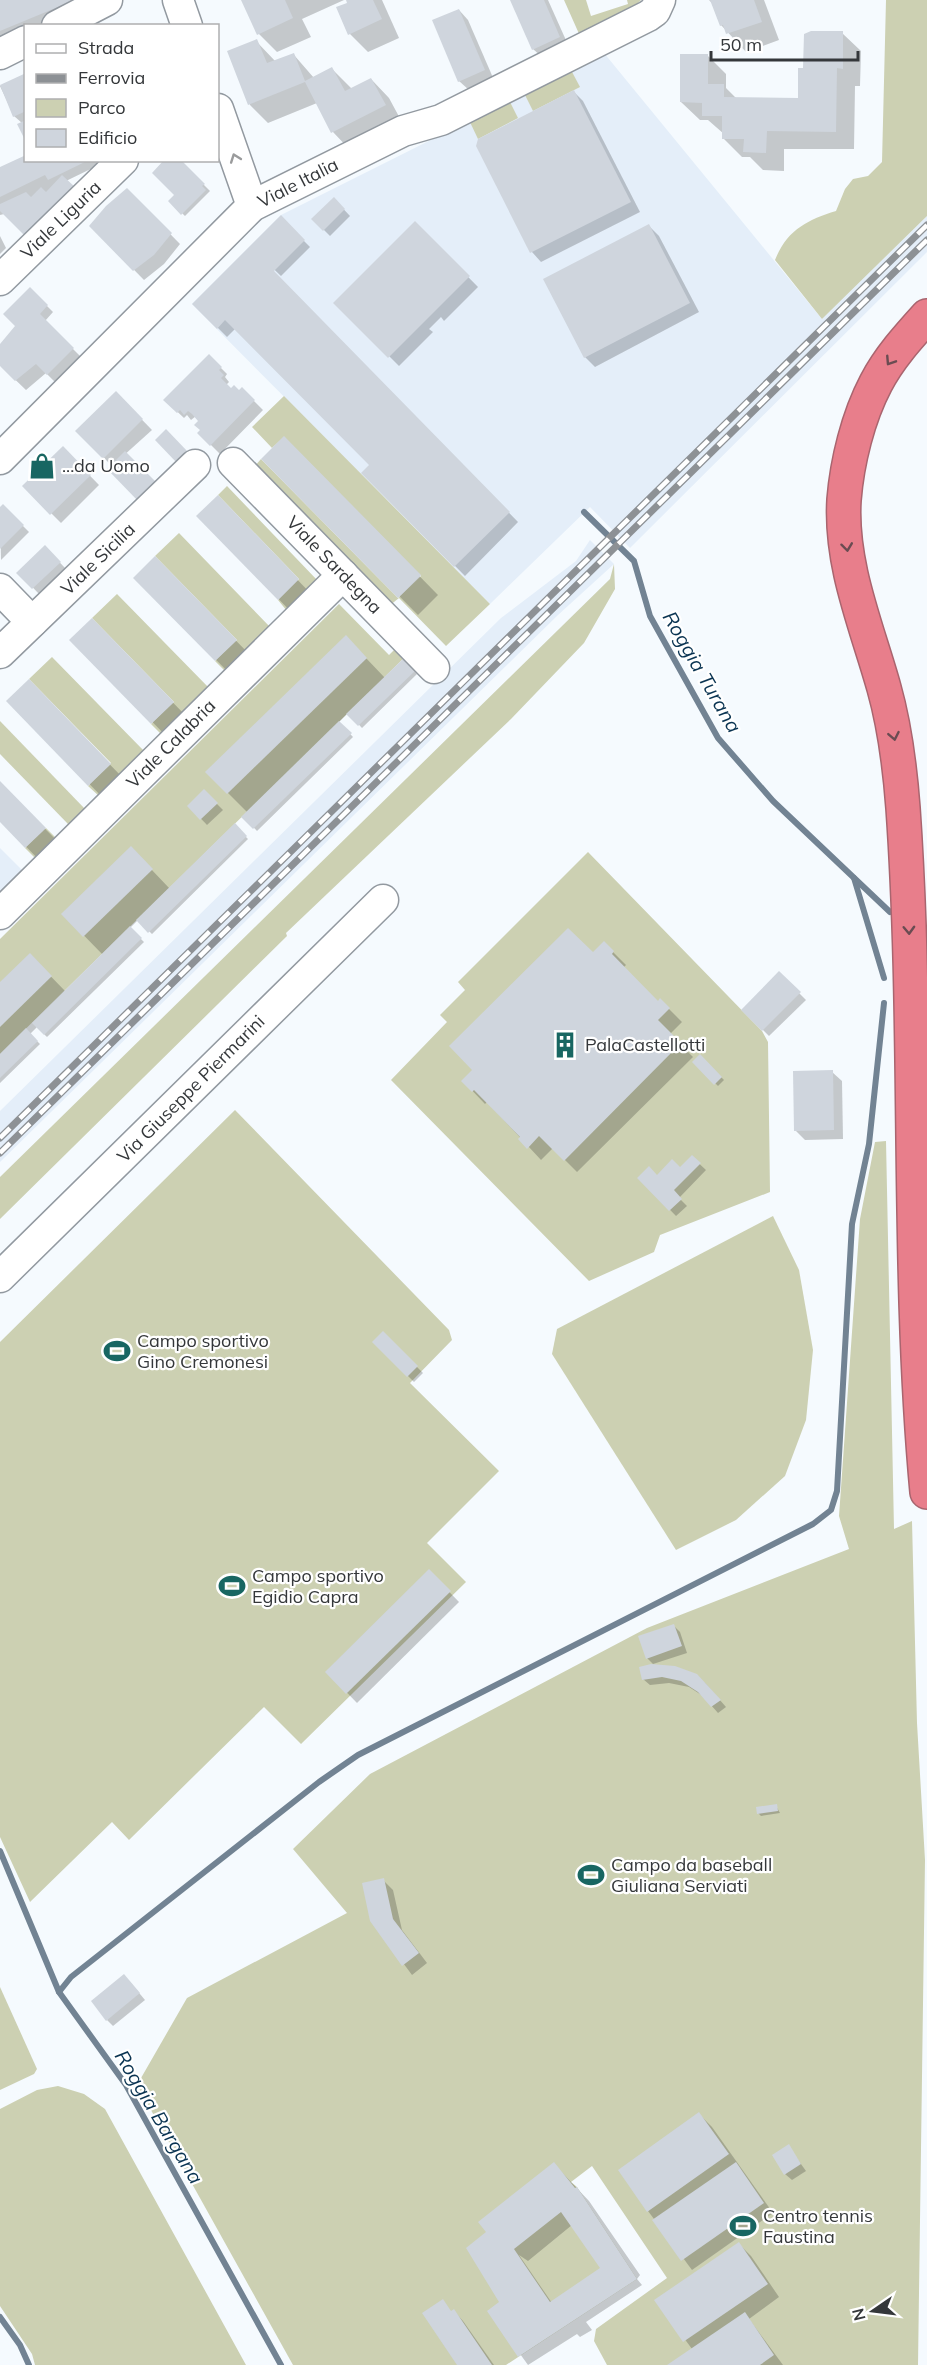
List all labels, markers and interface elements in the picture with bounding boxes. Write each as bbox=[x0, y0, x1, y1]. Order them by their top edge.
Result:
legend bbox=[24, 24, 219, 162]
scale bar bbox=[711, 24, 858, 62]
text: 50 m bbox=[720, 33, 762, 56]
text: Strada bbox=[78, 36, 134, 59]
text: Ferrovia bbox=[78, 66, 145, 89]
text: Parco bbox=[78, 96, 126, 119]
text: Edificio bbox=[78, 126, 137, 149]
street label: Viale Italia bbox=[254, 152, 342, 213]
one-way arrow bbox=[230, 153, 242, 164]
street label: Viale Liguria bbox=[15, 175, 106, 264]
one-way arrow bbox=[886, 355, 897, 366]
shop icon: ...da Uomo bbox=[27, 451, 57, 481]
place label: ...da Uomo bbox=[62, 454, 150, 477]
street label: Viale Sardegna bbox=[282, 511, 387, 619]
street label: Viale Sicilia bbox=[56, 518, 140, 600]
one-way arrow bbox=[840, 543, 852, 552]
water label: Roggia Turana bbox=[658, 607, 747, 737]
street label: Viale Calabria bbox=[121, 694, 220, 793]
one-way arrow bbox=[887, 731, 900, 741]
one-way arrow bbox=[902, 926, 915, 935]
street label: Via Giuseppe Piermarini bbox=[112, 1010, 269, 1167]
building icon: PalaCastellotti bbox=[550, 1030, 580, 1060]
place label: PalaCastellotti bbox=[585, 1033, 705, 1056]
place label: Campo sportivo Gino Cremonesi bbox=[137, 1329, 269, 1373]
sports icon: Campo sportivo Gino Cremonesi bbox=[102, 1336, 132, 1366]
place label: Campo sportivo Egidio Capra bbox=[252, 1564, 384, 1608]
sports icon: Campo sportivo Egidio Capra bbox=[217, 1571, 247, 1601]
place label: Campo da baseball Giuliana Serviati bbox=[611, 1853, 772, 1897]
sports icon: Campo da baseball Giuliana Serviati bbox=[576, 1860, 606, 1890]
water label: Roggia Bargana bbox=[110, 2045, 209, 2188]
place label: Centro tennis Faustina bbox=[763, 2204, 873, 2248]
sports icon: Centro tennis Faustina bbox=[728, 2211, 758, 2241]
north arrow bbox=[843, 2281, 903, 2341]
text: N bbox=[847, 2306, 870, 2323]

